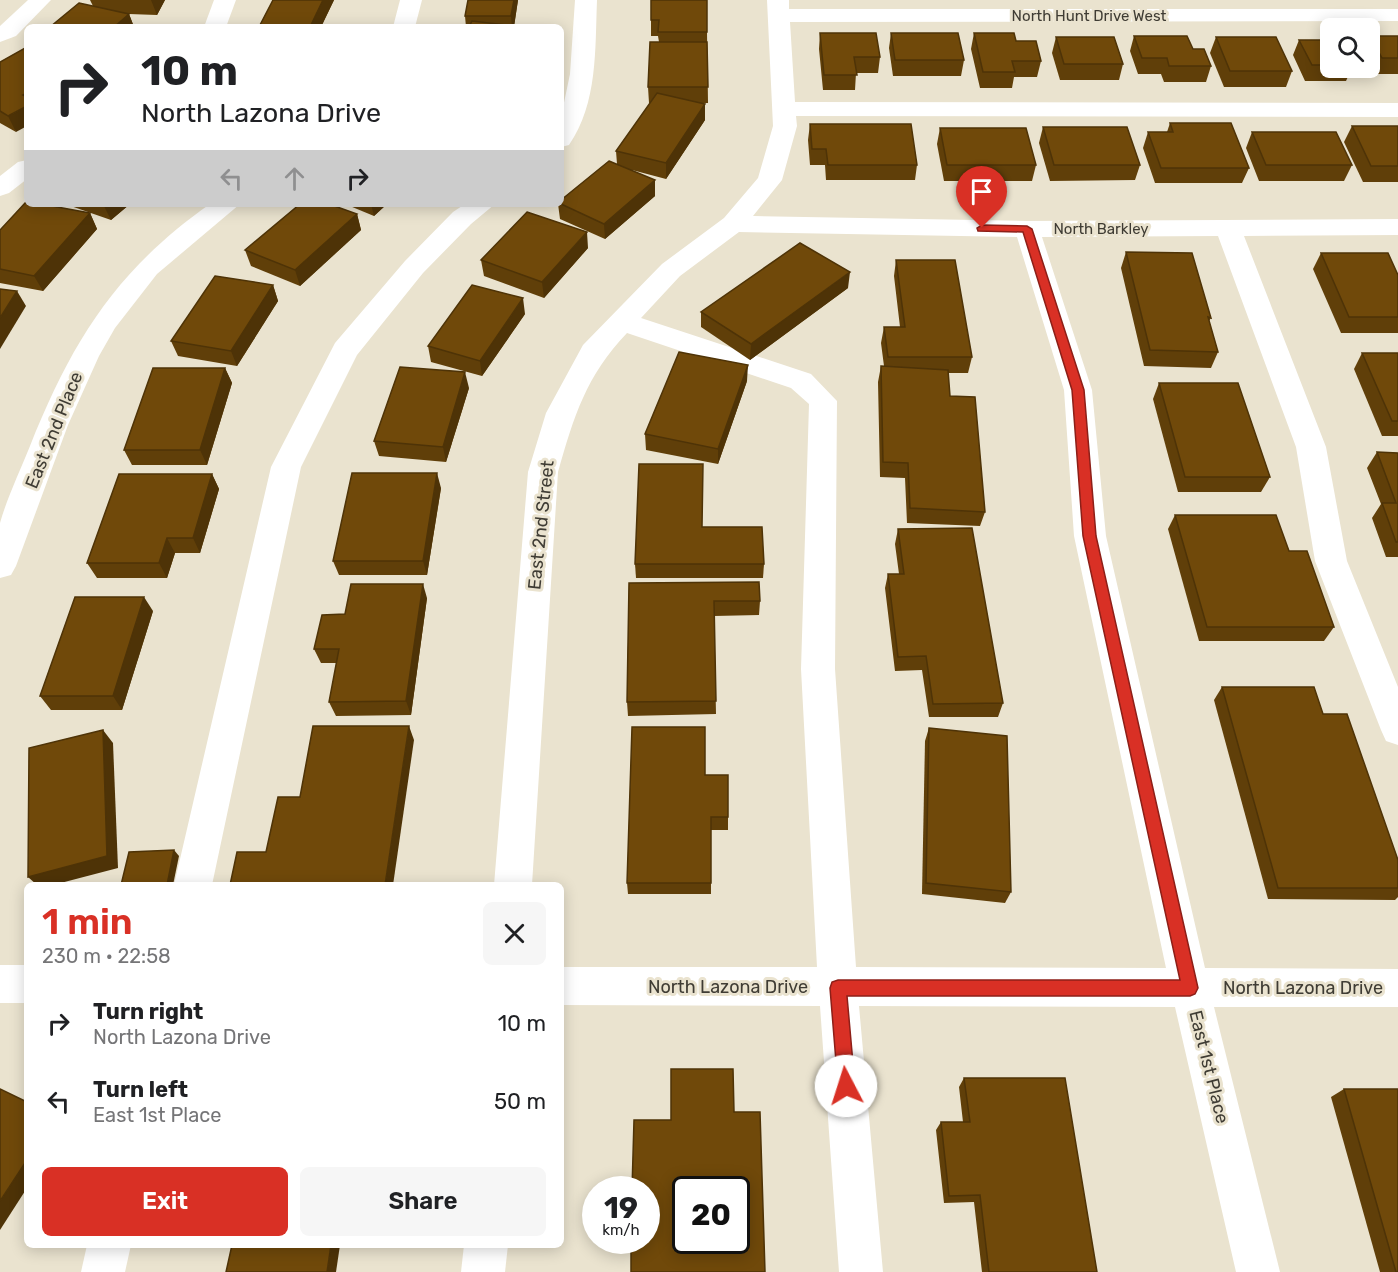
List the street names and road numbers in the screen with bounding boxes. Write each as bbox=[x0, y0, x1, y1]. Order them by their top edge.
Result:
street label: North Hunt Drive West bbox=[1012, 7, 1167, 25]
street label: North Barkley bbox=[1053, 220, 1149, 238]
street label: East 2nd Place bbox=[21, 368, 87, 492]
street label: East 2nd Street bbox=[523, 459, 559, 591]
street label: North Lazona Drive bbox=[648, 976, 808, 998]
street label: North Lazona Drive bbox=[1223, 977, 1383, 999]
street label: East 1st Place bbox=[1184, 1008, 1234, 1126]

